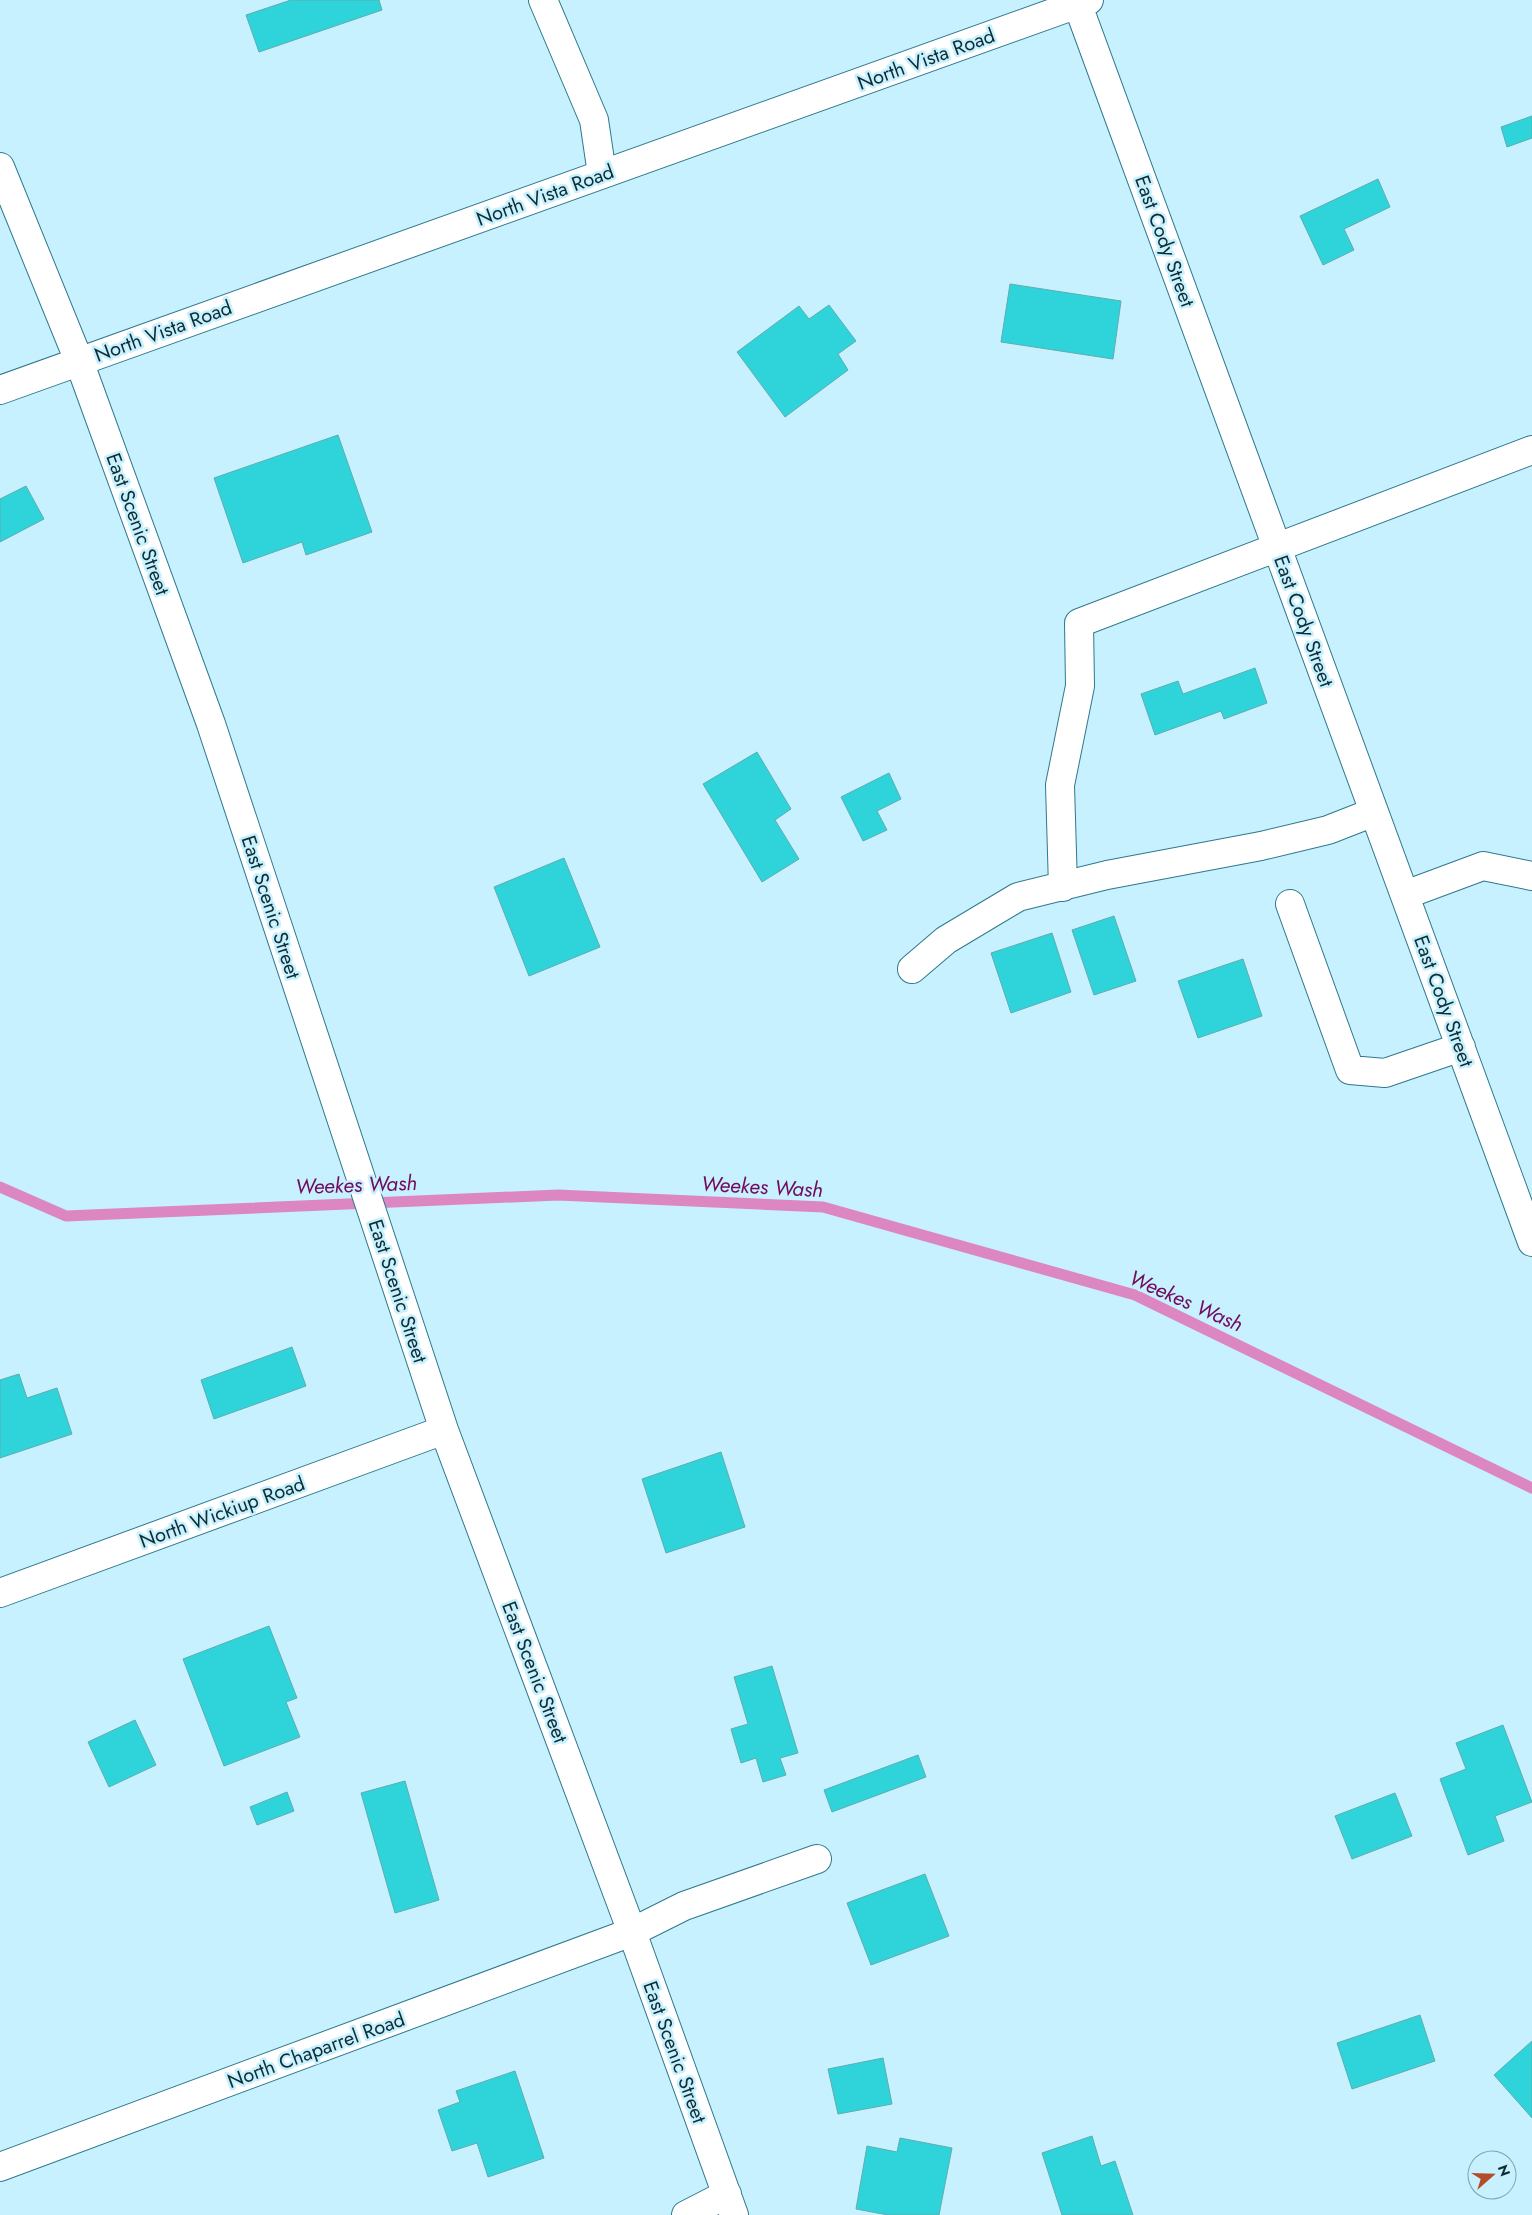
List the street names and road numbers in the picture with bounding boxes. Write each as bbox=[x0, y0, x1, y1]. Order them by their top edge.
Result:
street label: North Vista Road bbox=[853, 21, 999, 98]
street label: North Vista Road bbox=[472, 157, 618, 234]
street label: East Cody Street bbox=[1127, 171, 1202, 311]
street label: North Vista Road bbox=[90, 293, 236, 370]
street label: East Scenic Street bbox=[98, 449, 177, 599]
street label: East Cody Street bbox=[1266, 551, 1341, 691]
street label: East Scenic Street bbox=[234, 832, 307, 983]
street label: East Cody Street bbox=[1406, 931, 1481, 1071]
street label: East Scenic Street bbox=[361, 1216, 434, 1367]
street label: North Wickiup Road bbox=[135, 1469, 309, 1556]
street label: East Scenic Street bbox=[494, 1597, 575, 1747]
street label: East Scenic Street bbox=[635, 1977, 714, 2127]
street label: North Chaparrel Road bbox=[223, 2005, 409, 2096]

